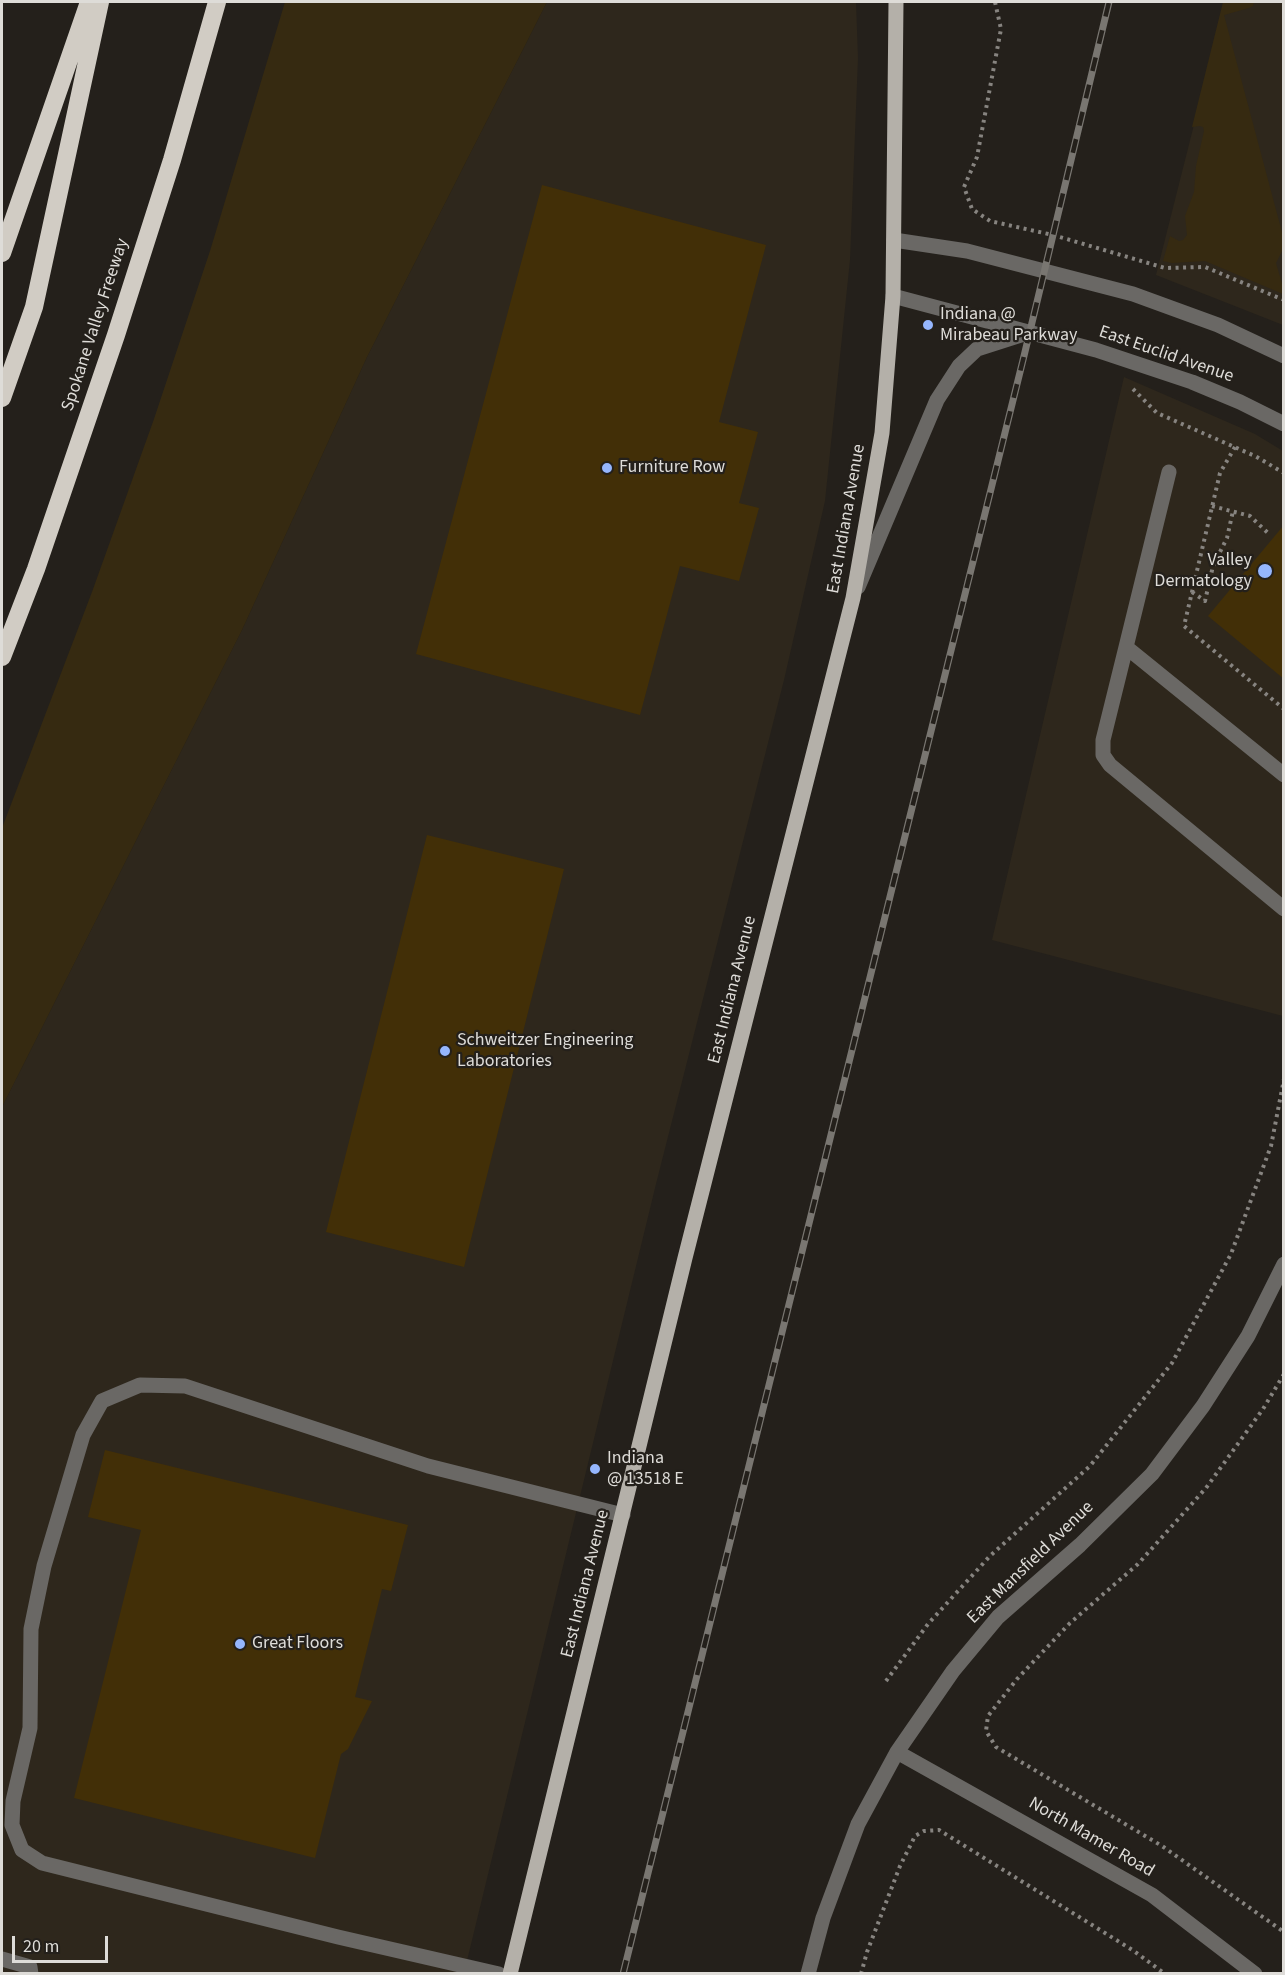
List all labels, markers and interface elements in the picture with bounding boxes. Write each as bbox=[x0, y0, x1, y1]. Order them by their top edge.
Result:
street label: Spokane Valley Freeway bbox=[58, 236, 134, 414]
place label: Indiana @ Mirabeau Parkway bbox=[940, 304, 1077, 346]
marker: Indiana @ Mirabeau Parkway bbox=[921, 318, 935, 332]
street label: East Euclid Avenue bbox=[1096, 322, 1236, 388]
street label: East Indiana Avenue bbox=[823, 443, 871, 595]
place label: Furniture Row bbox=[619, 457, 725, 479]
marker: Furniture Row bbox=[600, 461, 614, 475]
place label: Valley Dermatology bbox=[1154, 550, 1252, 592]
marker: Valley Dermatology bbox=[1256, 562, 1274, 580]
street label: East Indiana Avenue bbox=[704, 914, 762, 1066]
place label: Schweitzer Engineering Laboratories bbox=[457, 1030, 633, 1072]
marker: Schweitzer Engineering Laboratories bbox=[438, 1044, 452, 1058]
place label: Indiana @ 13518 E bbox=[607, 1448, 684, 1490]
marker: Indiana @ 13518 E bbox=[588, 1462, 602, 1476]
street label: East Mansfield Avenue bbox=[963, 1497, 1099, 1629]
street label: East Indiana Avenue bbox=[557, 1508, 615, 1660]
place label: Great Floors bbox=[252, 1633, 343, 1655]
marker: Great Floors bbox=[233, 1637, 247, 1651]
street label: North Mamer Road bbox=[1024, 1793, 1158, 1883]
scale bar bbox=[15, 1924, 111, 1962]
text: 20 m bbox=[23, 1934, 59, 1959]

